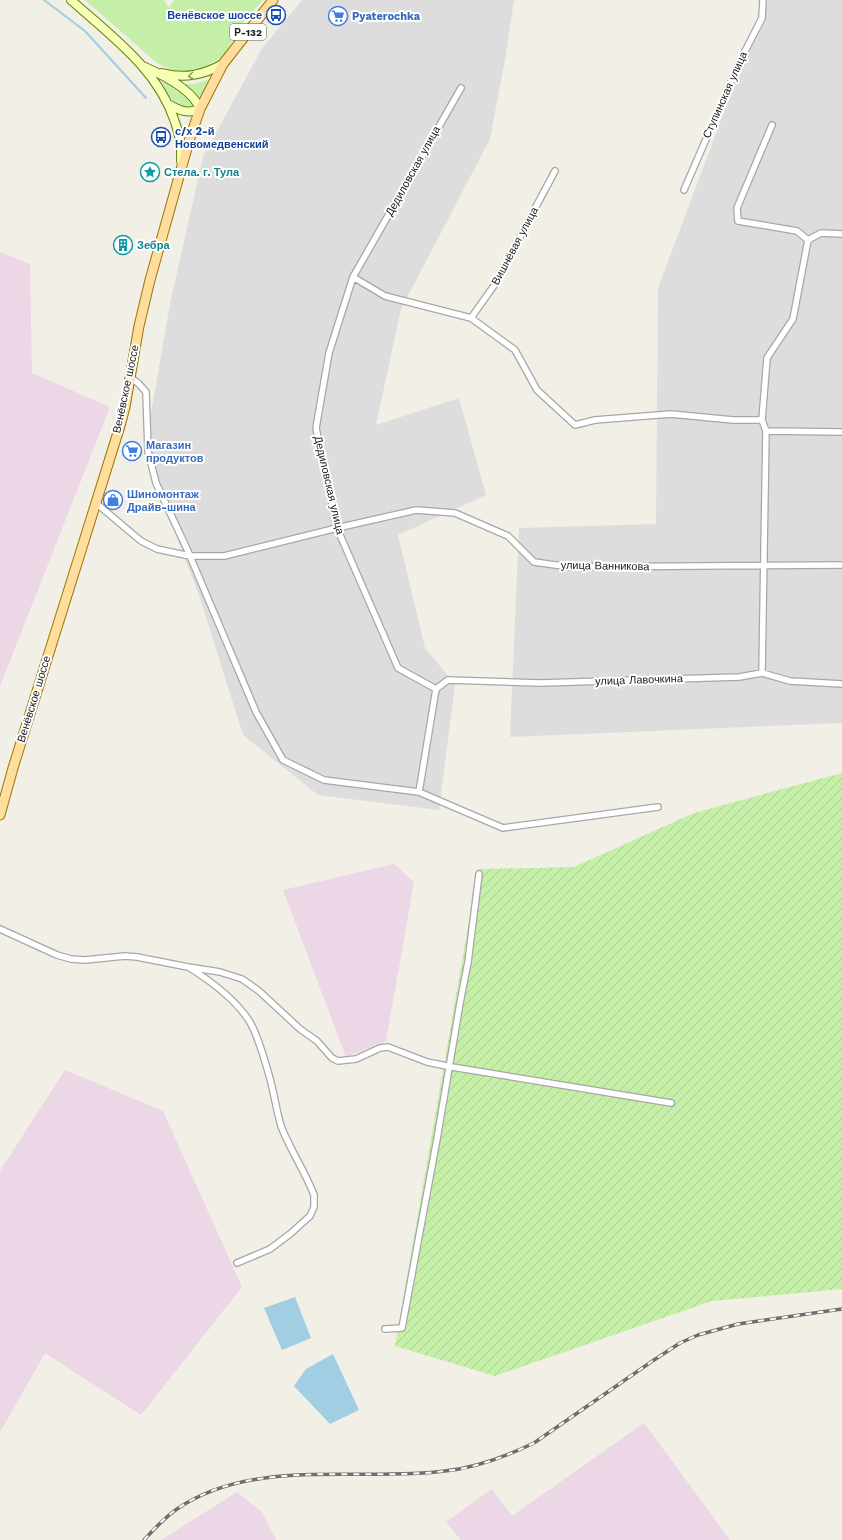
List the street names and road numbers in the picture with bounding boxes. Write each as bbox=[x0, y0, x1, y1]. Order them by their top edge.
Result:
road number: Р-132 bbox=[230, 24, 266, 40]
street label: Ступинская улица bbox=[700, 49, 750, 140]
street label: Дедиловская улица bbox=[383, 123, 444, 218]
street label: Вишнёвая улица bbox=[489, 204, 541, 287]
street label: Венёвское шоссе bbox=[110, 344, 142, 434]
street label: Дедиловская улица bbox=[311, 434, 347, 536]
street label: улица Ванникова bbox=[561, 559, 650, 573]
street label: Венёвское шоссе bbox=[15, 654, 53, 744]
street label: улица Лавочкина bbox=[595, 672, 684, 688]

